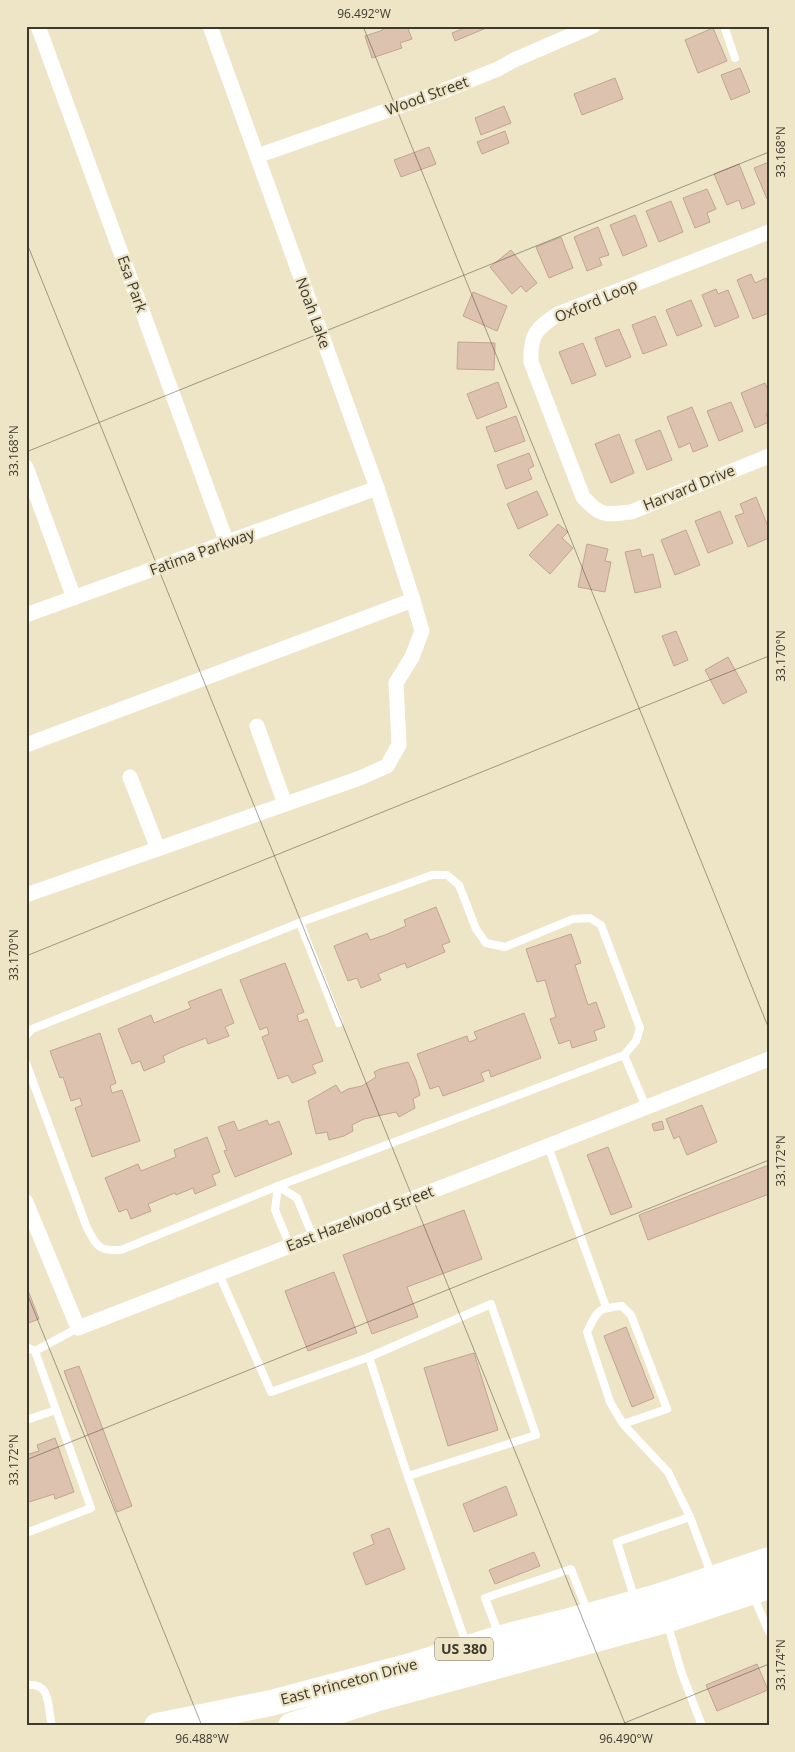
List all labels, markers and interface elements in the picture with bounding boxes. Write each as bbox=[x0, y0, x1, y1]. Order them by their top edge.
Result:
text: 96.492°W bbox=[337, 5, 391, 22]
street label: Wood Street bbox=[382, 71, 471, 119]
text: 33.168°N bbox=[772, 126, 789, 178]
street label: Esa Park bbox=[113, 252, 152, 315]
street label: Noah Lake bbox=[292, 274, 336, 351]
street label: Oxford Loop bbox=[551, 274, 640, 326]
text: 33.168°N bbox=[5, 425, 22, 477]
street label: Harvard Drive bbox=[640, 460, 737, 515]
street label: Fatima Parkway bbox=[146, 523, 257, 579]
text: 33.170°N bbox=[772, 630, 789, 682]
text: 33.170°N bbox=[5, 929, 22, 981]
text: 33.172°N bbox=[772, 1135, 789, 1187]
street label: East Hazelwood Street bbox=[283, 1181, 436, 1255]
text: 33.172°N bbox=[5, 1434, 22, 1486]
road number: US 380 bbox=[435, 1638, 493, 1660]
text: 33.174°N bbox=[772, 1639, 789, 1691]
street label: East Princeton Drive bbox=[278, 1653, 419, 1709]
text: 96.488°W bbox=[175, 1730, 229, 1747]
text: 96.490°W bbox=[599, 1730, 653, 1747]

